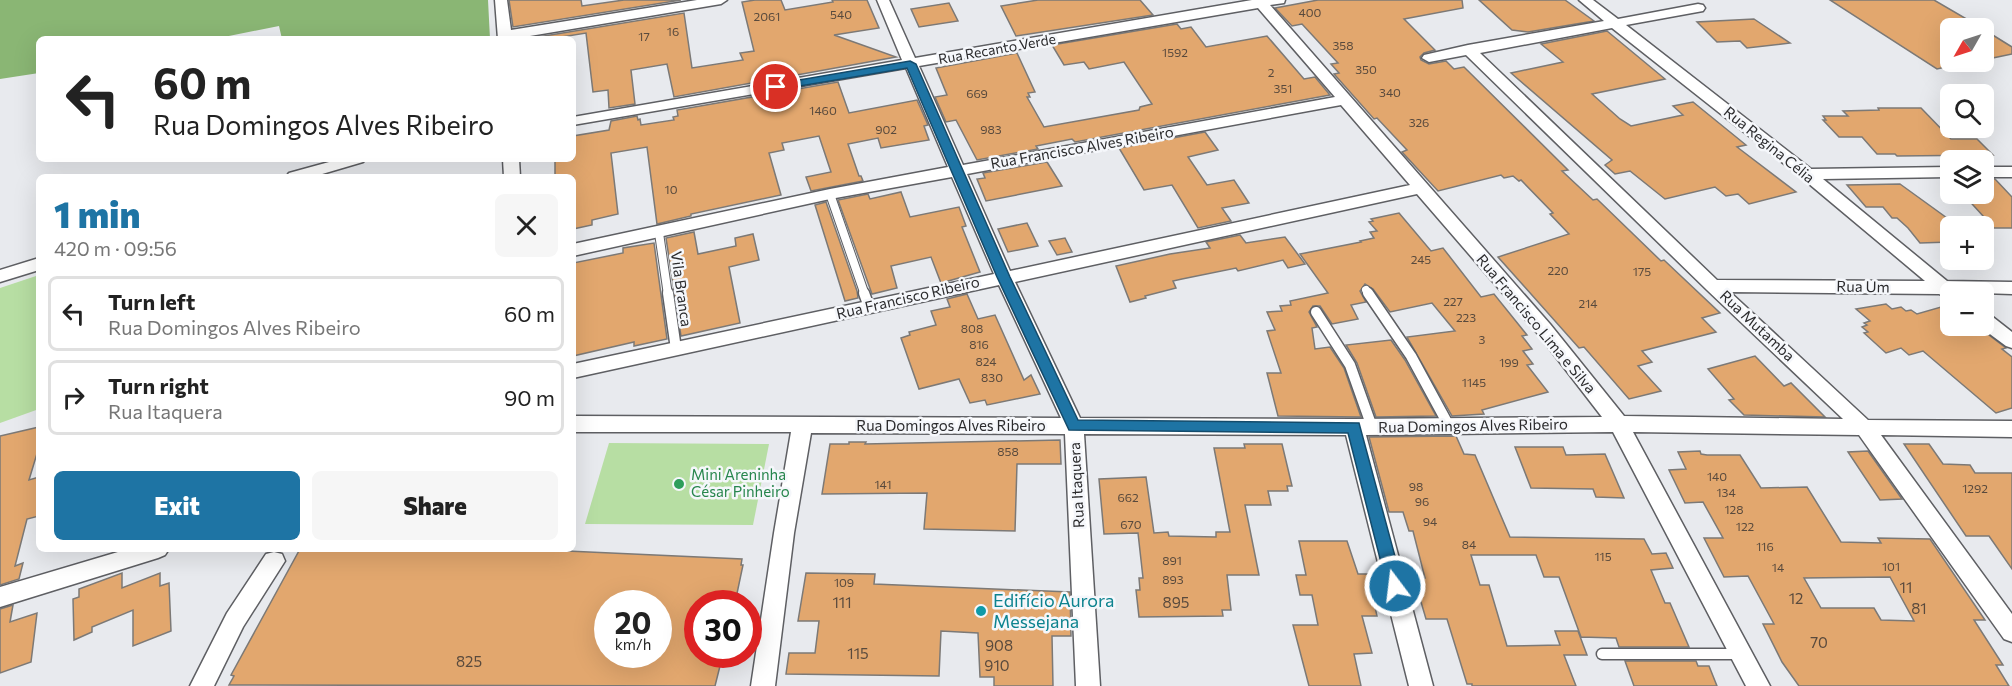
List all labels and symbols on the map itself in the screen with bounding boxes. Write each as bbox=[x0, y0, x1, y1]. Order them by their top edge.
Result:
house number: 400 bbox=[1299, 5, 1322, 19]
house number: 540 bbox=[830, 7, 852, 21]
house number: 2061 bbox=[754, 9, 780, 23]
north arrow bbox=[1940, 18, 1994, 72]
house number: 16 bbox=[667, 24, 679, 38]
house number: 17 bbox=[638, 29, 650, 43]
street label: Rua Recanto Verde bbox=[937, 30, 1057, 67]
house number: 358 bbox=[1332, 38, 1354, 52]
house number: 1592 bbox=[1162, 45, 1188, 59]
pin bbox=[750, 61, 801, 112]
house number: 350 bbox=[1355, 62, 1377, 76]
house number: 2 bbox=[1268, 65, 1275, 79]
house number: 351 bbox=[1274, 81, 1292, 95]
house number: 340 bbox=[1379, 85, 1401, 99]
house number: 669 bbox=[966, 86, 988, 100]
street label: Rua Regina Célia bbox=[1721, 102, 1819, 186]
house number: 1460 bbox=[809, 103, 837, 117]
house number: 326 bbox=[1409, 115, 1429, 129]
house number: 902 bbox=[875, 122, 897, 136]
house number: 983 bbox=[980, 122, 1002, 136]
street label: Rua Francisco Alves Ribeiro bbox=[989, 122, 1175, 172]
house number: 10 bbox=[665, 182, 678, 196]
street label: Vila Branca bbox=[668, 250, 696, 328]
street label: Rua Francisco Lima e Silva bbox=[1473, 250, 1600, 397]
house number: 245 bbox=[1411, 252, 1431, 266]
house number: 220 bbox=[1547, 263, 1569, 277]
house number: 175 bbox=[1633, 264, 1651, 278]
street label: Rua Francisco Ribeiro bbox=[834, 272, 981, 322]
street label: Rua Um bbox=[1836, 277, 1890, 295]
street label: Rua Mutamba bbox=[1717, 286, 1799, 364]
house number: 227 bbox=[1443, 294, 1463, 308]
house number: 214 bbox=[1579, 296, 1597, 310]
house number: 223 bbox=[1456, 310, 1476, 324]
house number: 808 bbox=[961, 321, 983, 335]
house number: 3 bbox=[1479, 332, 1486, 346]
house number: 816 bbox=[969, 337, 989, 351]
house number: 824 bbox=[976, 354, 996, 368]
house number: 199 bbox=[1499, 355, 1519, 369]
house number: 830 bbox=[981, 370, 1003, 384]
house number: 1145 bbox=[1462, 375, 1486, 389]
street label: Rua Domingos Alves Ribeiro bbox=[1378, 414, 1568, 436]
street label: Rua Domingos Alves Ribeiro bbox=[856, 416, 1046, 434]
street label: Rua Itaquera bbox=[1065, 442, 1087, 528]
house number: 858 bbox=[997, 444, 1019, 458]
place label: Mini Areninha César Pinheiro bbox=[691, 465, 790, 500]
house number: 140 bbox=[1707, 469, 1727, 483]
marker: Mini Areninha César Pinheiro bbox=[672, 477, 686, 491]
house number: 141 bbox=[874, 477, 892, 491]
house number: 98 bbox=[1409, 479, 1423, 493]
house number: 1292 bbox=[1962, 481, 1988, 495]
house number: 134 bbox=[1716, 485, 1736, 499]
house number: 662 bbox=[1117, 490, 1139, 504]
house number: 96 bbox=[1415, 494, 1429, 508]
house number: 128 bbox=[1724, 502, 1744, 516]
house number: 94 bbox=[1423, 514, 1437, 528]
house number: 670 bbox=[1120, 517, 1142, 531]
house number: 122 bbox=[1736, 519, 1755, 533]
house number: 84 bbox=[1462, 537, 1476, 551]
house number: 116 bbox=[1756, 539, 1774, 553]
house number: 115 bbox=[1594, 549, 1612, 563]
house number: 891 bbox=[1162, 553, 1182, 567]
position arrow bbox=[1363, 554, 1427, 618]
house number: 101 bbox=[1882, 559, 1900, 573]
house number: 14 bbox=[1772, 560, 1784, 574]
house number: 893 bbox=[1162, 572, 1184, 586]
house number: 109 bbox=[834, 575, 854, 589]
house number: 11 bbox=[1900, 578, 1912, 596]
place label: Edifício Aurora Messejana bbox=[993, 589, 1115, 632]
house number: 12 bbox=[1789, 589, 1803, 607]
speed limit sign: 30 bbox=[684, 590, 762, 668]
house number: 111 bbox=[832, 593, 852, 611]
house number: 895 bbox=[1163, 593, 1189, 611]
house number: 81 bbox=[1911, 599, 1927, 617]
marker: Edifício Aurora Messejana bbox=[974, 604, 988, 618]
house number: 70 bbox=[1810, 633, 1828, 651]
house number: 908 bbox=[985, 636, 1013, 654]
house number: 115 bbox=[847, 644, 869, 662]
house number: 825 bbox=[456, 652, 482, 670]
house number: 910 bbox=[984, 656, 1010, 674]

